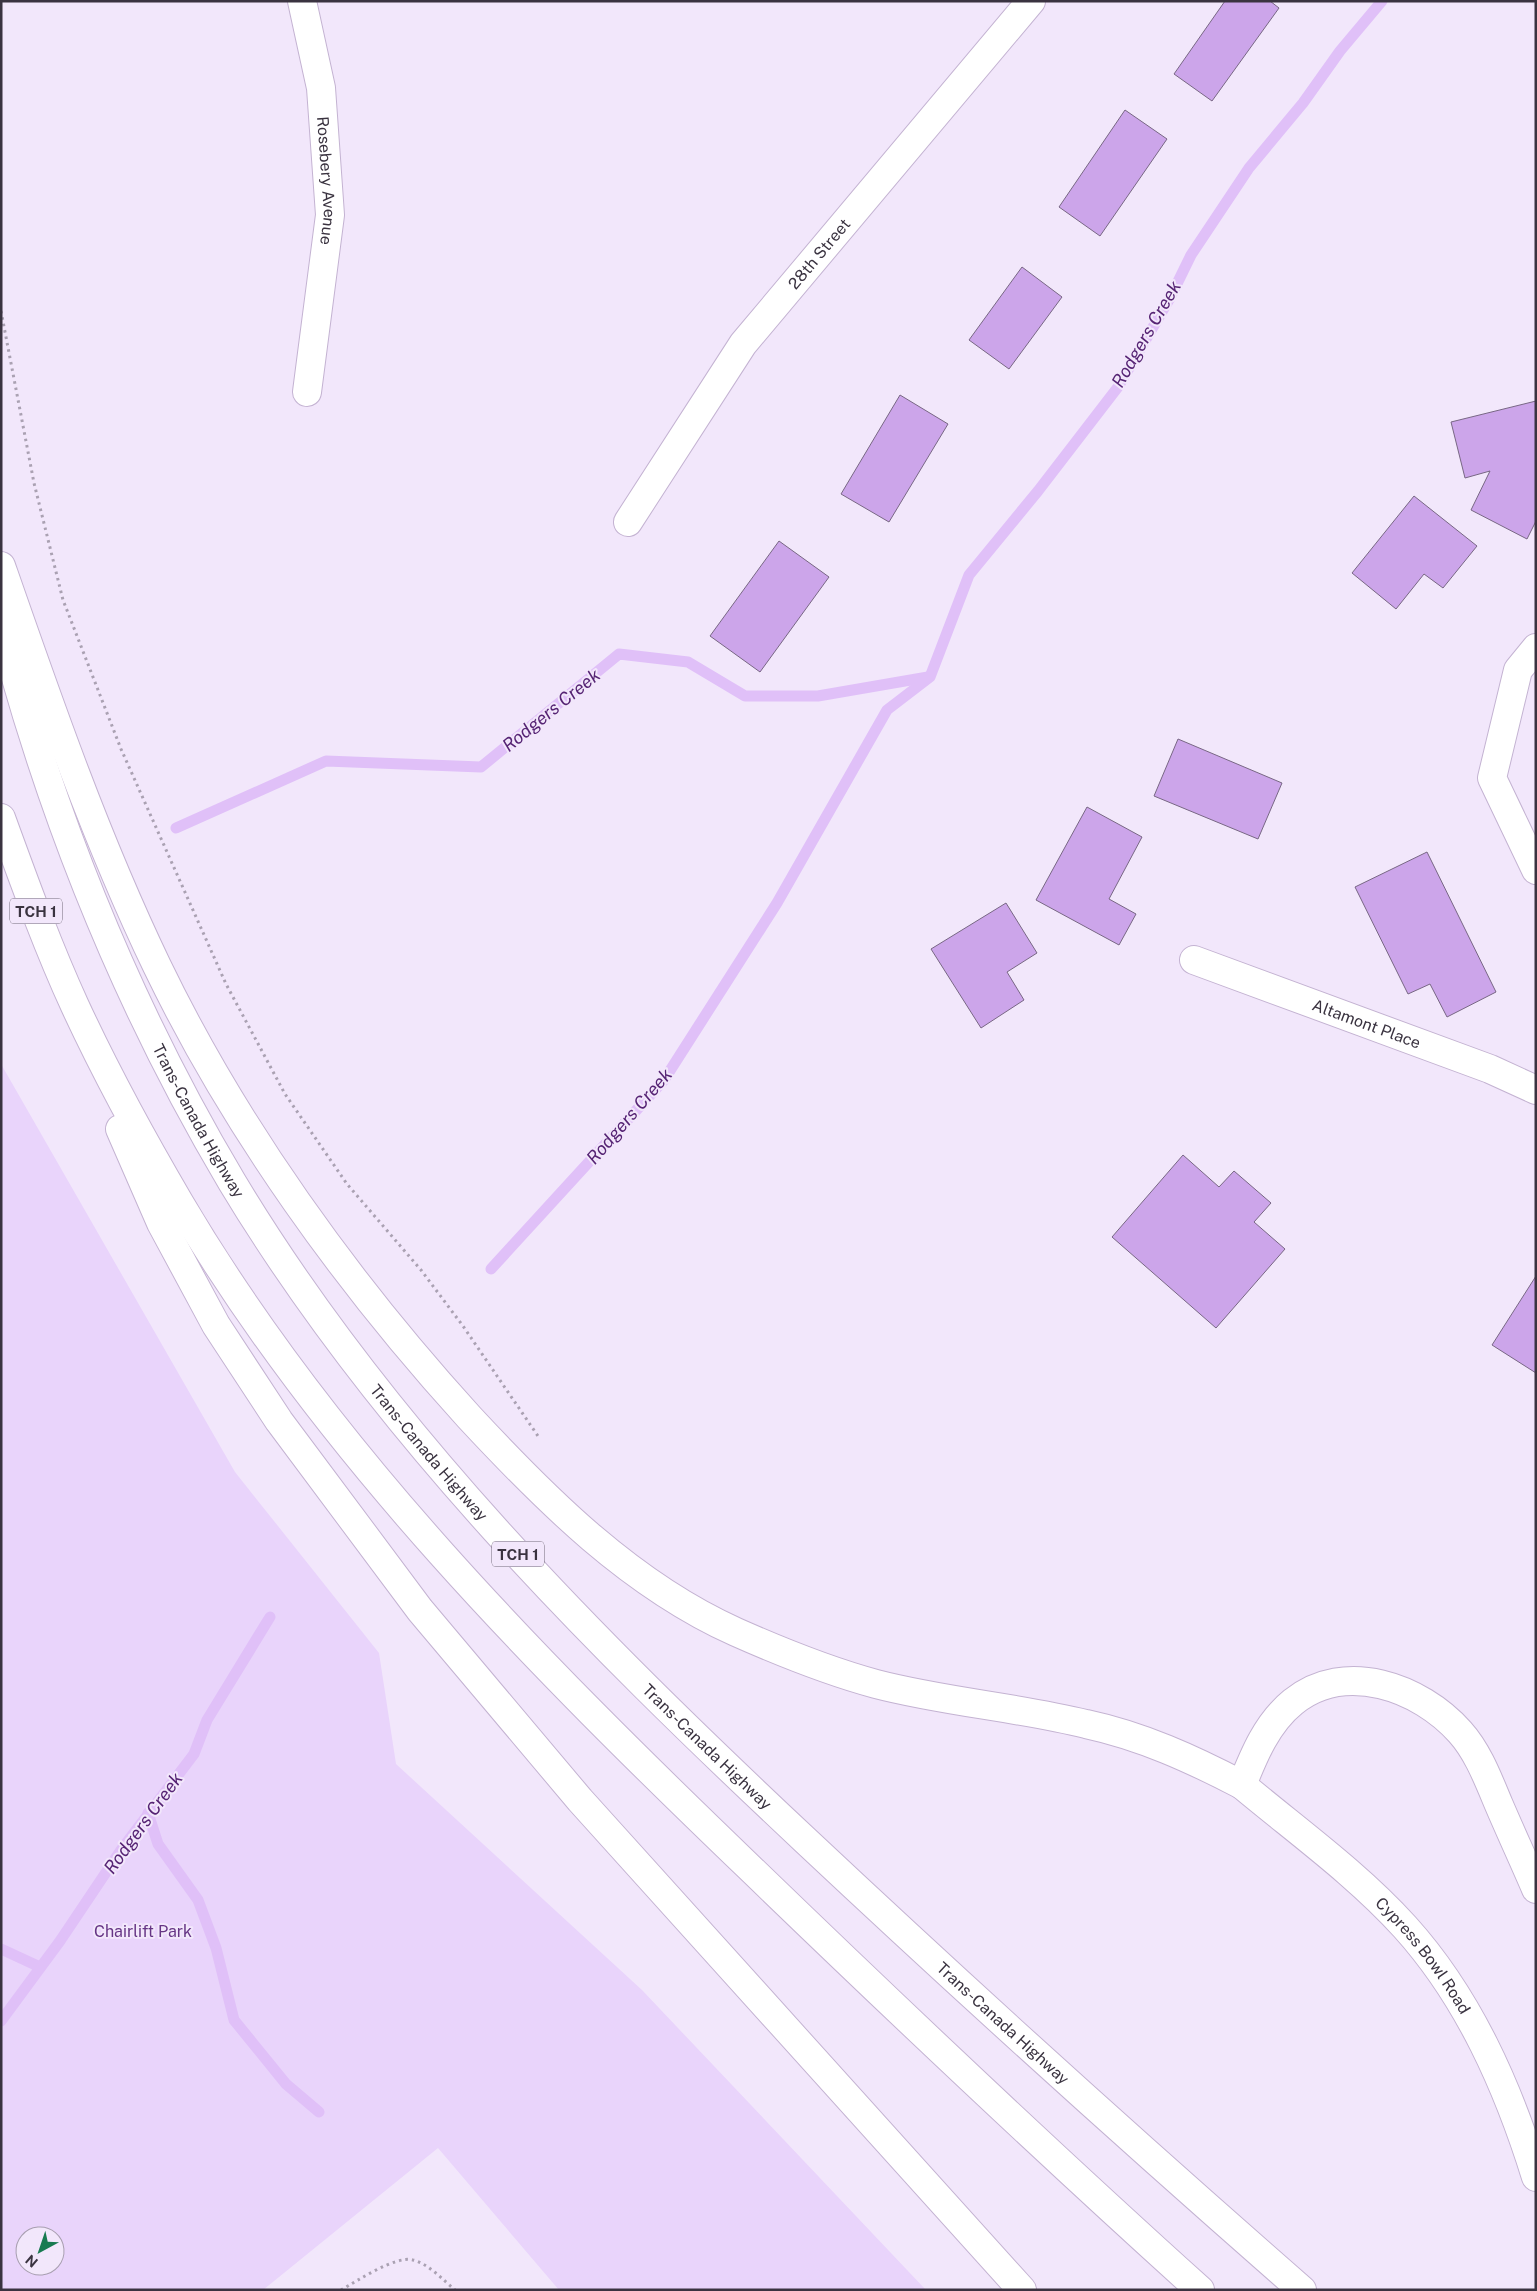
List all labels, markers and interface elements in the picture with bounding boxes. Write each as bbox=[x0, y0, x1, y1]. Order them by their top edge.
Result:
street label: Rosebery Avenue bbox=[314, 116, 340, 246]
street label: 28th Street bbox=[784, 214, 854, 293]
water label: Rodgers Creek bbox=[1107, 277, 1185, 391]
water label: Rodgers Creek bbox=[498, 664, 604, 756]
road number: TCH 1 bbox=[10, 898, 62, 924]
street label: Altamont Place bbox=[1310, 995, 1424, 1052]
street label: Trans-Canada Highway bbox=[149, 1041, 249, 1201]
water label: Rodgers Creek bbox=[582, 1064, 676, 1168]
street label: Trans-Canada Highway bbox=[366, 1380, 492, 1525]
road number: TCH 1 bbox=[492, 1542, 544, 1566]
street label: Trans-Canada Highway bbox=[639, 1680, 776, 1814]
water label: Rodgers Creek bbox=[99, 1768, 187, 1878]
street label: Cypress Bowl Road bbox=[1372, 1893, 1475, 2017]
park label: Chairlift Park bbox=[94, 1922, 192, 1941]
street label: Trans-Canada Highway bbox=[933, 1958, 1074, 2088]
north arrow bbox=[15, 2226, 65, 2276]
text: N bbox=[22, 2251, 41, 2271]

